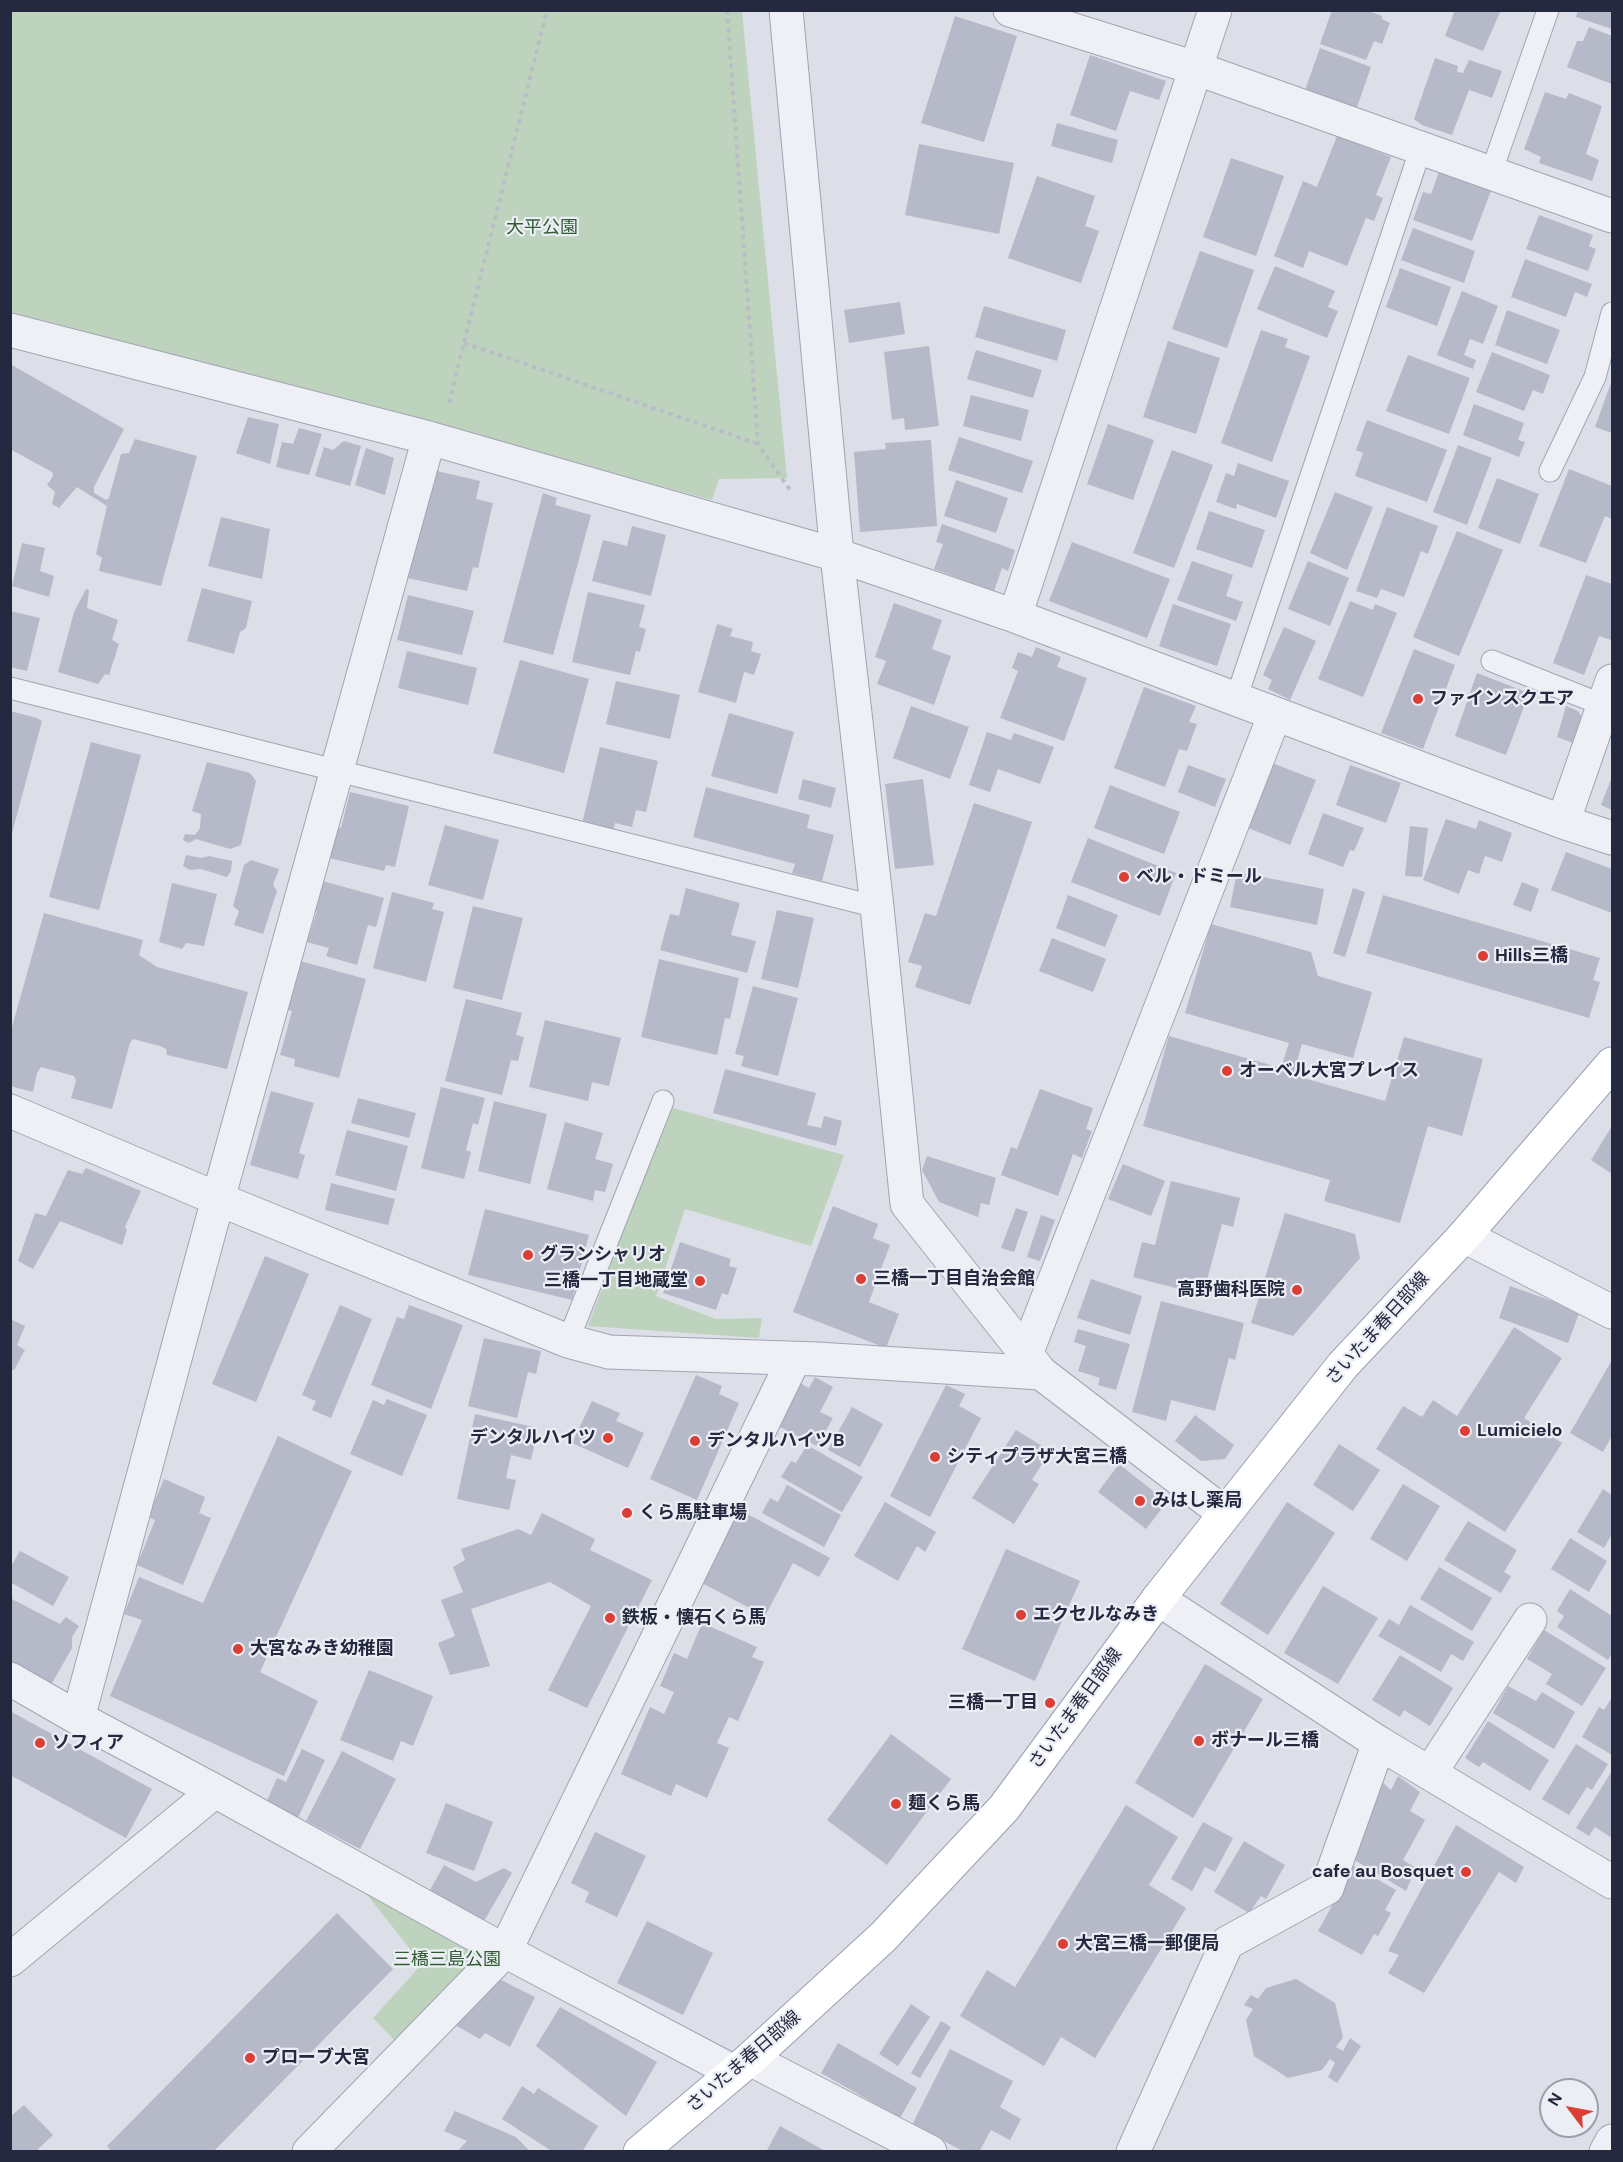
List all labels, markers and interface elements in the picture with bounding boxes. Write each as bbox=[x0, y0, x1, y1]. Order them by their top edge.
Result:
park label: 大平公園 bbox=[506, 217, 578, 239]
place label: ファインスクエア bbox=[1430, 688, 1574, 710]
marker: ファインスクエア bbox=[1411, 692, 1425, 706]
place label: ベル・ドミール bbox=[1136, 866, 1262, 888]
marker: ベル・ドミール bbox=[1117, 870, 1131, 884]
place label: Hills三橋 bbox=[1495, 945, 1568, 967]
marker: Hills三橋 bbox=[1476, 949, 1490, 963]
place label: オーベル大宮プレイス bbox=[1239, 1060, 1419, 1082]
marker: オーベル大宮プレイス bbox=[1220, 1064, 1234, 1078]
place label: グランシャリオ bbox=[540, 1244, 666, 1266]
marker: グランシャリオ bbox=[521, 1248, 535, 1262]
place label: 三橋一丁目自治会館 bbox=[873, 1268, 1035, 1290]
street label: さいたま春日部線 bbox=[1322, 1268, 1434, 1390]
place label: 三橋一丁目地蔵堂 bbox=[544, 1270, 688, 1292]
marker: 三橋一丁目自治会館 bbox=[854, 1272, 868, 1286]
marker: 三橋一丁目地蔵堂 bbox=[693, 1274, 707, 1288]
place label: 高野歯科医院 bbox=[1177, 1279, 1285, 1301]
marker: 高野歯科医院 bbox=[1290, 1283, 1304, 1297]
place label: Lumicielo bbox=[1477, 1420, 1562, 1442]
marker: Lumicielo bbox=[1458, 1424, 1472, 1438]
place label: デンタルハイツ bbox=[470, 1427, 596, 1449]
place label: デンタルハイツB bbox=[707, 1430, 844, 1452]
marker: デンタルハイツ bbox=[601, 1431, 615, 1445]
marker: デンタルハイツB bbox=[688, 1434, 702, 1448]
place label: シティプラザ大宮三橋 bbox=[947, 1446, 1127, 1468]
marker: シティプラザ大宮三橋 bbox=[928, 1450, 942, 1464]
place label: みはし薬局 bbox=[1152, 1490, 1242, 1512]
marker: みはし薬局 bbox=[1133, 1494, 1147, 1508]
place label: くら馬駐車場 bbox=[639, 1502, 747, 1524]
marker: くら馬駐車場 bbox=[620, 1506, 634, 1520]
place label: エクセルなみき bbox=[1033, 1604, 1159, 1626]
place label: 鉄板・懐石くら馬 bbox=[622, 1607, 766, 1629]
marker: エクセルなみき bbox=[1014, 1608, 1028, 1622]
marker: 鉄板・懐石くら馬 bbox=[603, 1611, 617, 1625]
place label: 大宮なみき幼稚園 bbox=[250, 1638, 394, 1660]
marker: 大宮なみき幼稚園 bbox=[231, 1642, 245, 1656]
street label: さいたま春日部線 bbox=[1025, 1644, 1127, 1774]
place label: 三橋一丁目 bbox=[948, 1692, 1038, 1714]
marker: 三橋一丁目 bbox=[1043, 1696, 1057, 1710]
place label: ボナール三橋 bbox=[1211, 1730, 1319, 1752]
place label: ソフィア bbox=[52, 1732, 124, 1754]
marker: ボナール三橋 bbox=[1192, 1734, 1206, 1748]
marker: ソフィア bbox=[33, 1736, 47, 1750]
place label: 麺くら馬 bbox=[908, 1793, 980, 1815]
marker: 麺くら馬 bbox=[889, 1797, 903, 1811]
place label: cafe au Bosquet bbox=[1312, 1861, 1454, 1883]
marker: cafe au Bosquet bbox=[1459, 1865, 1473, 1879]
place label: 大宮三橋一郵便局 bbox=[1075, 1933, 1219, 1955]
marker: 大宮三橋一郵便局 bbox=[1056, 1937, 1070, 1951]
park label: 三橋三島公園 bbox=[393, 1949, 501, 1971]
street label: さいたま春日部線 bbox=[683, 2007, 805, 2117]
place label: プローブ大宮 bbox=[262, 2047, 370, 2069]
marker: プローブ大宮 bbox=[243, 2051, 257, 2065]
north arrow bbox=[1539, 2078, 1599, 2138]
text: N bbox=[1543, 2089, 1567, 2110]

